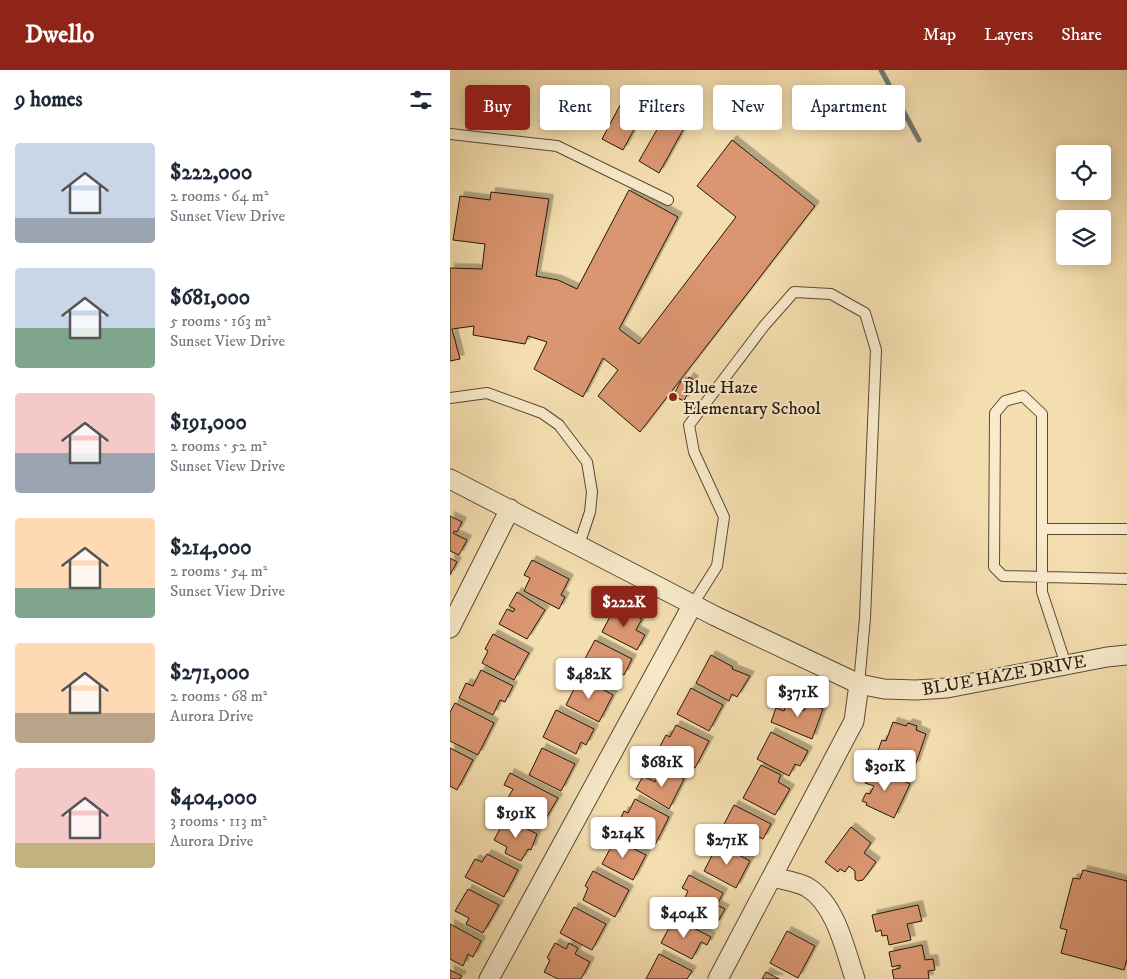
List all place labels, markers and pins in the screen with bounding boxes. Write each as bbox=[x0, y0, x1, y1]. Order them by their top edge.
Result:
place label: Blue Haze Elementary School bbox=[683, 377, 821, 420]
marker: Blue Haze Elementary School bbox=[667, 391, 679, 403]
pin: $222K bbox=[589, 586, 659, 628]
pin: $482K bbox=[554, 658, 624, 700]
pin: $371K bbox=[763, 676, 833, 718]
pin: $681K bbox=[627, 746, 697, 788]
pin: $301K bbox=[850, 750, 920, 792]
pin: $191K bbox=[481, 796, 551, 839]
pin: $214K bbox=[588, 816, 658, 859]
pin: $271K bbox=[692, 824, 762, 866]
pin: $404K bbox=[649, 896, 719, 939]

